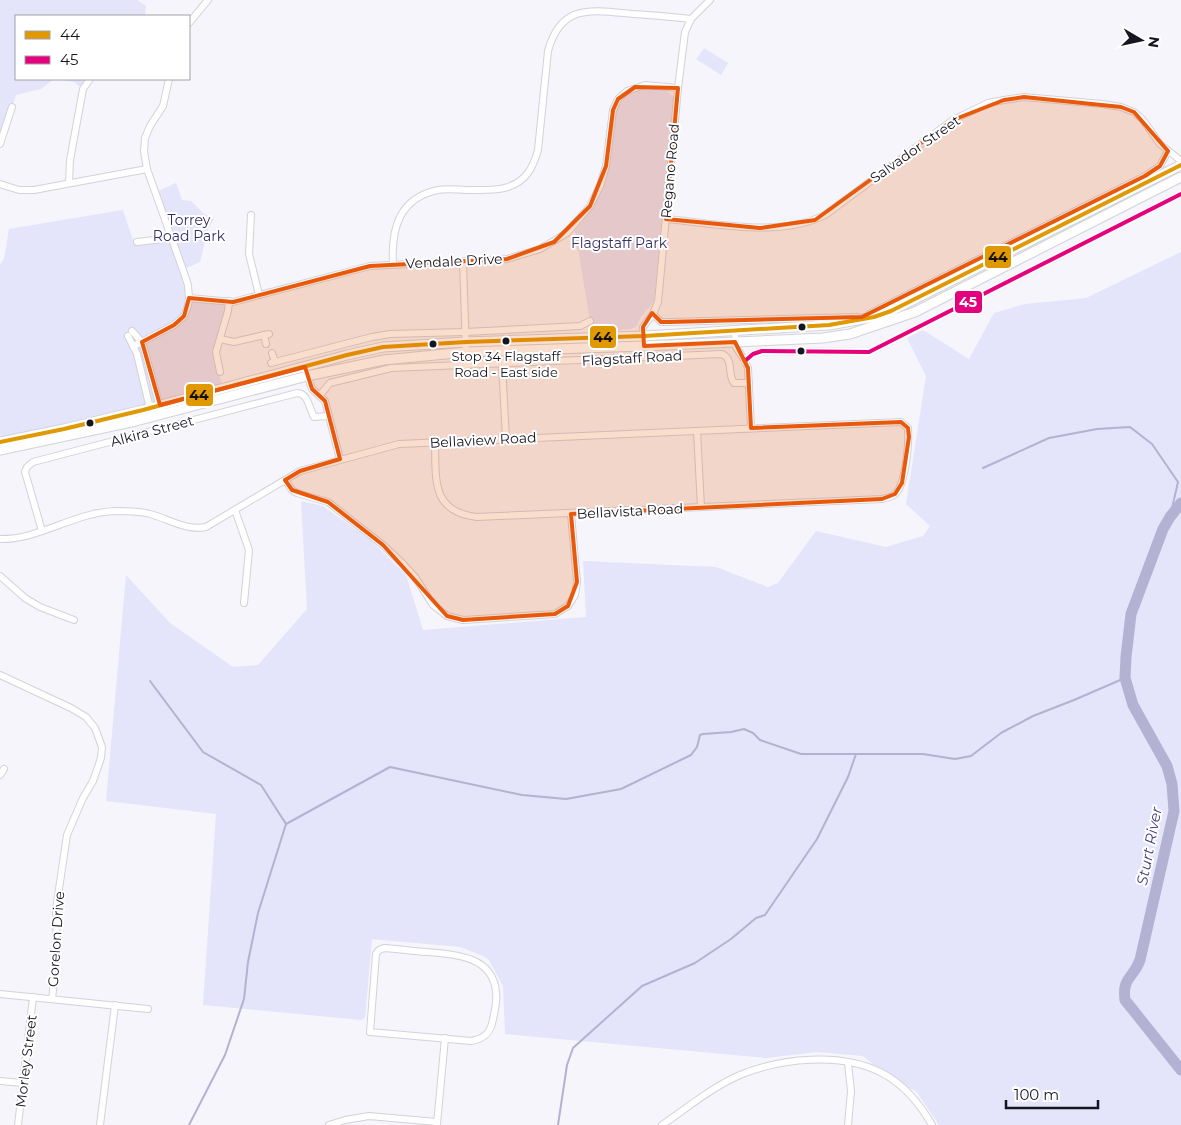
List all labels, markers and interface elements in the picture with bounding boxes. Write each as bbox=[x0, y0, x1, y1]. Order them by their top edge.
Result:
legend bbox=[15, 15, 190, 80]
north arrow bbox=[1116, 15, 1166, 65]
text: 44 bbox=[60, 25, 80, 44]
text: N bbox=[1144, 35, 1164, 49]
text: 45 bbox=[60, 50, 78, 69]
street label: Salvador Street bbox=[866, 111, 964, 187]
street label: Regano Road bbox=[657, 123, 683, 219]
park label: Torrey Road Park bbox=[153, 211, 226, 245]
park label: Flagstaff Park bbox=[571, 234, 668, 252]
line badge: 44 bbox=[984, 245, 1012, 269]
text: 44 bbox=[988, 248, 1008, 266]
street label: Vendale Drive bbox=[405, 249, 503, 273]
line badge: 45 bbox=[954, 290, 983, 314]
text: 45 bbox=[959, 293, 977, 311]
unlabelled marker bbox=[797, 322, 807, 332]
line badge: 44 bbox=[589, 325, 617, 349]
text: 44 bbox=[593, 328, 613, 346]
marker: Stop 34 Flagstaff Road - East side bbox=[501, 336, 511, 346]
unlabelled marker bbox=[428, 339, 438, 349]
street label: Flagstaff Road bbox=[581, 346, 683, 370]
unlabelled marker bbox=[796, 346, 806, 356]
place label: Stop 34 Flagstaff Road - East side bbox=[452, 348, 561, 380]
line badge: 44 bbox=[185, 383, 214, 407]
text: 44 bbox=[189, 386, 209, 404]
street label: Alkira Street bbox=[108, 411, 196, 451]
unlabelled marker bbox=[85, 418, 95, 428]
street label: Bellaview Road bbox=[429, 428, 537, 452]
street label: Bellavista Road bbox=[576, 499, 684, 523]
water label: Sturt River bbox=[1132, 804, 1166, 887]
street label: Gorelon Drive bbox=[44, 891, 68, 987]
street label: Morley Street bbox=[11, 1013, 41, 1108]
scale bar bbox=[1006, 1078, 1098, 1110]
text: 100 m bbox=[1014, 1085, 1059, 1104]

